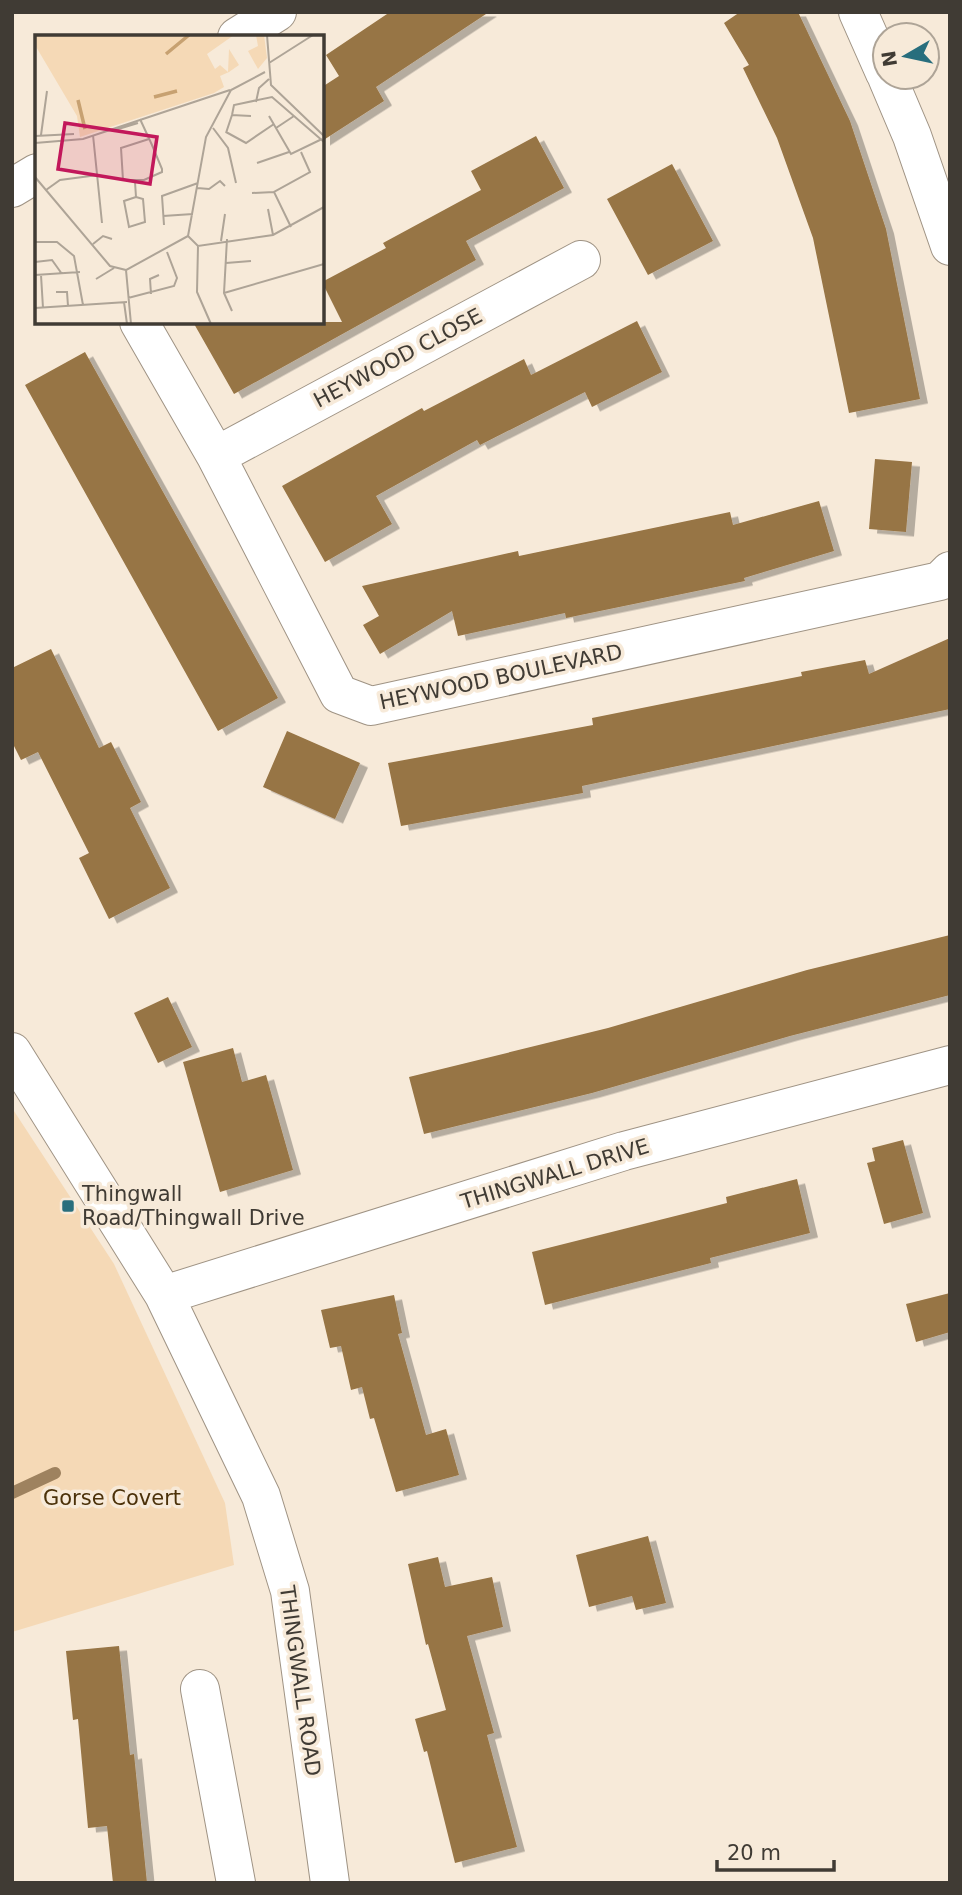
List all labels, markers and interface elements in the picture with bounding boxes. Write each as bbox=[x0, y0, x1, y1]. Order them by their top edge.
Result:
north arrow bbox=[871, 21, 941, 91]
inset map bbox=[35, 35, 324, 324]
text: N bbox=[877, 49, 901, 68]
street label: HEYWOOD CLOSE bbox=[310, 303, 486, 413]
street label: HEYWOOD BOULEVARD bbox=[377, 640, 625, 714]
street label: THINGWALL DRIVE bbox=[457, 1134, 652, 1214]
place label: Thingwall Road/Thingwall Drive bbox=[81, 1182, 305, 1230]
marker: Thingwall Road/Thingwall Drive bbox=[60, 1198, 76, 1214]
park label: Gorse Covert bbox=[43, 1486, 181, 1510]
street label: THINGWALL ROAD bbox=[275, 1583, 325, 1778]
scale bar bbox=[717, 1828, 834, 1872]
text: 20 m bbox=[727, 1841, 781, 1865]

